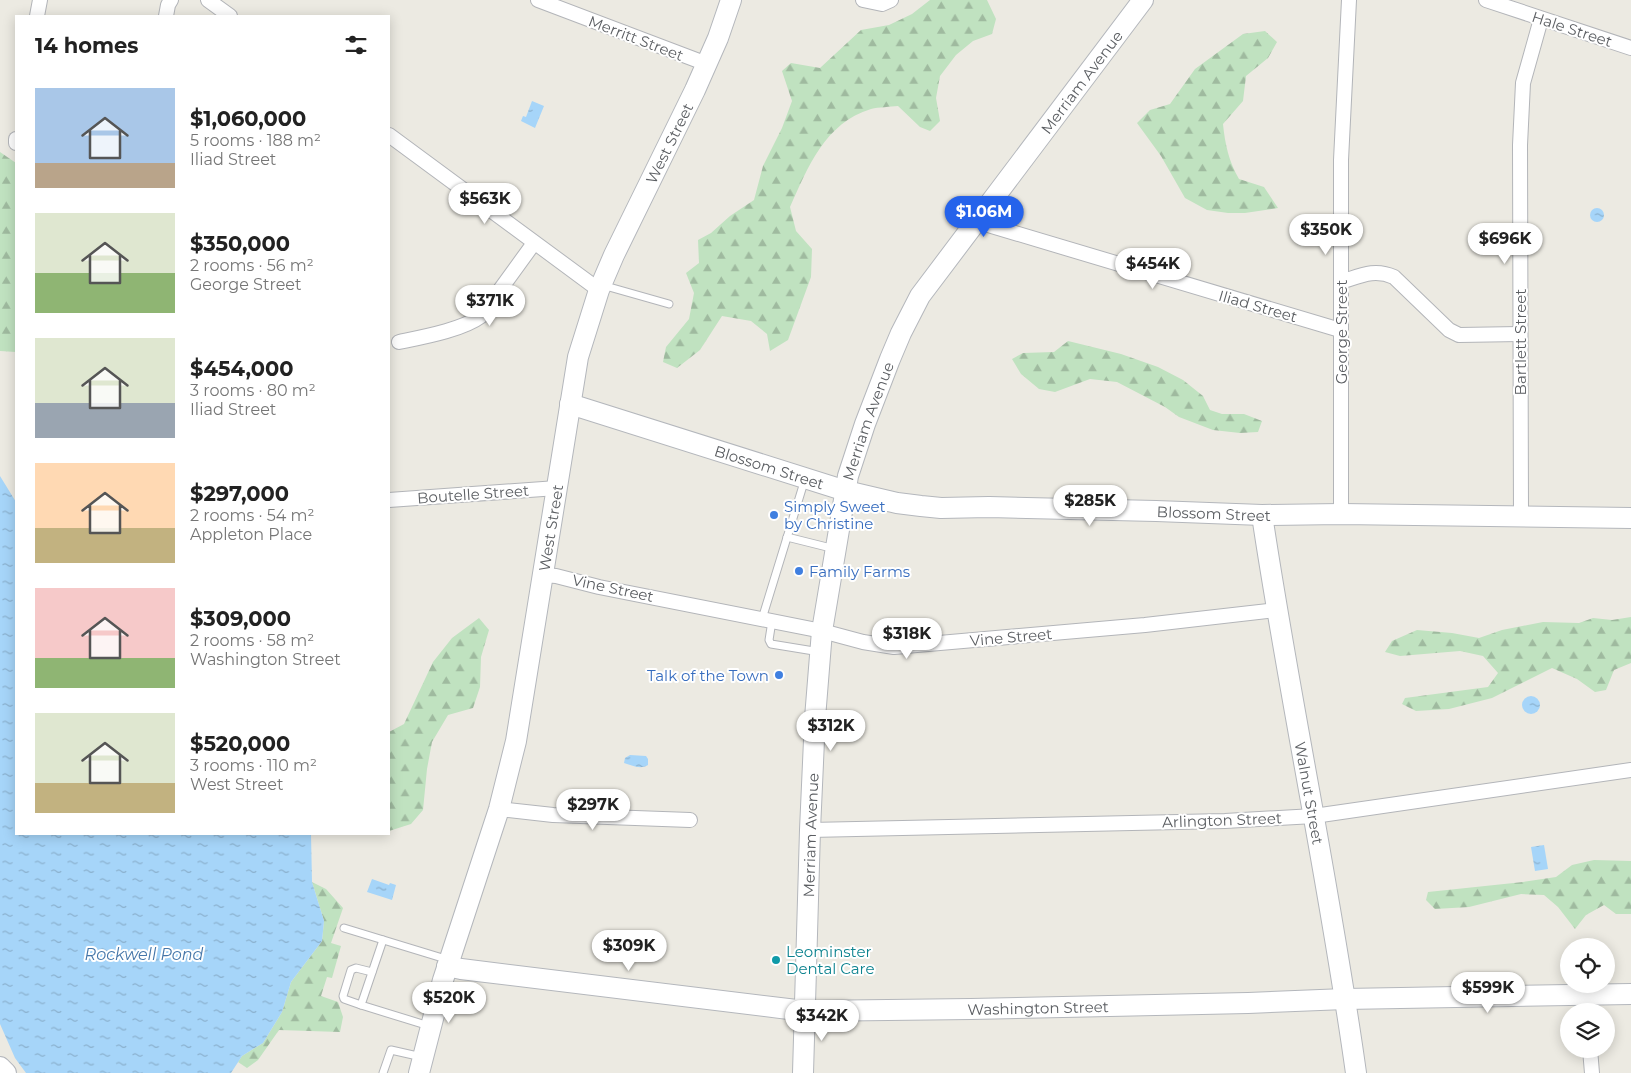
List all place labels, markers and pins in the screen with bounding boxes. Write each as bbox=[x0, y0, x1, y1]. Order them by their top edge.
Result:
pin: $563K bbox=[450, 182, 520, 225]
pin: $1.06M bbox=[943, 196, 1025, 238]
pin: $350K bbox=[1291, 214, 1361, 256]
pin: $696K bbox=[1470, 222, 1540, 265]
pin: $454K bbox=[1118, 248, 1188, 290]
pin: $371K bbox=[455, 284, 525, 327]
pin: $285K bbox=[1055, 484, 1125, 527]
place label: Simply Sweet by Christine bbox=[784, 497, 886, 533]
marker: Simply Sweet by Christine bbox=[768, 509, 780, 521]
place label: Family Farms bbox=[809, 562, 910, 581]
marker: Family Farms bbox=[793, 565, 805, 577]
pin: $318K bbox=[872, 618, 942, 660]
place label: Talk of the Town bbox=[647, 666, 769, 685]
marker: Talk of the Town bbox=[773, 669, 785, 681]
pin: $312K bbox=[796, 710, 866, 752]
pin: $297K bbox=[558, 788, 628, 831]
pin: $309K bbox=[594, 930, 664, 972]
place label: Leominster Dental Care bbox=[786, 942, 874, 978]
marker: Leominster Dental Care bbox=[770, 954, 782, 966]
pin: $599K bbox=[1453, 972, 1523, 1014]
pin: $520K bbox=[414, 982, 484, 1024]
pin: $342K bbox=[787, 1000, 857, 1042]

